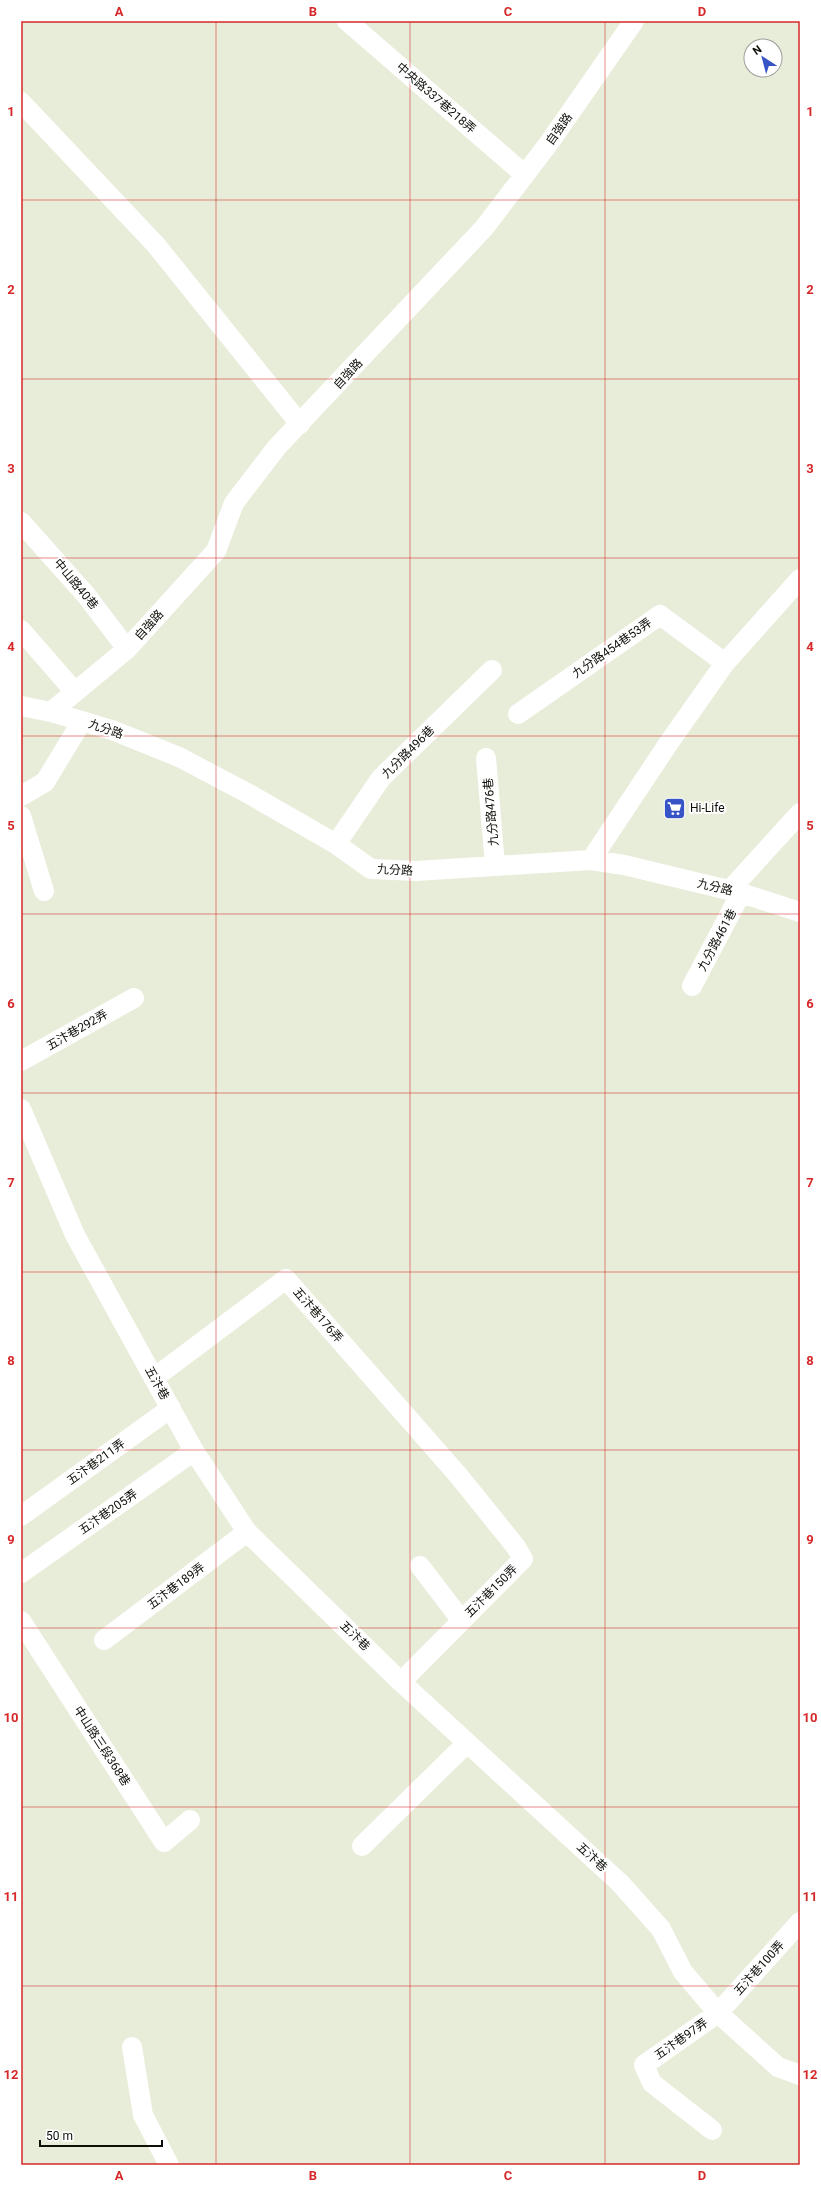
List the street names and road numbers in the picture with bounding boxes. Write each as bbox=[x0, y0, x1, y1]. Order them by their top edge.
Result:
street label: 中央路337巷218弄 bbox=[393, 60, 479, 136]
street label: 自強路 bbox=[543, 110, 575, 148]
street label: 自強路 bbox=[331, 356, 365, 392]
street label: 中山路40巷 bbox=[51, 556, 101, 612]
street label: 自強路 bbox=[132, 607, 166, 643]
street label: 九分路454巷53弄 bbox=[570, 615, 654, 681]
street label: 九分路 bbox=[87, 717, 125, 741]
street label: 九分路496巷 bbox=[379, 723, 437, 781]
street label: 九分路476巷 bbox=[481, 777, 501, 847]
street label: 九分路 bbox=[377, 862, 413, 878]
street label: 九分路 bbox=[696, 876, 734, 898]
street label: 九分路461巷 bbox=[695, 907, 739, 973]
street label: 五汴巷292弄 bbox=[44, 1007, 110, 1053]
street label: 五汴巷176弄 bbox=[290, 1285, 346, 1345]
street label: 五汴巷 bbox=[142, 1364, 172, 1402]
street label: 五汴巷211弄 bbox=[64, 1436, 128, 1488]
street label: 五汴巷205弄 bbox=[76, 1487, 140, 1537]
street label: 五汴巷189弄 bbox=[145, 1560, 207, 1612]
street label: 五汴巷150弄 bbox=[462, 1562, 520, 1620]
street label: 五汴巷 bbox=[337, 1618, 373, 1654]
street label: 中山路三段368巷 bbox=[71, 1704, 133, 1788]
street label: 五汴巷 bbox=[574, 1840, 610, 1874]
street label: 五汴巷100弄 bbox=[731, 1938, 787, 1998]
street label: 五汴巷97弄 bbox=[652, 2016, 710, 2062]

